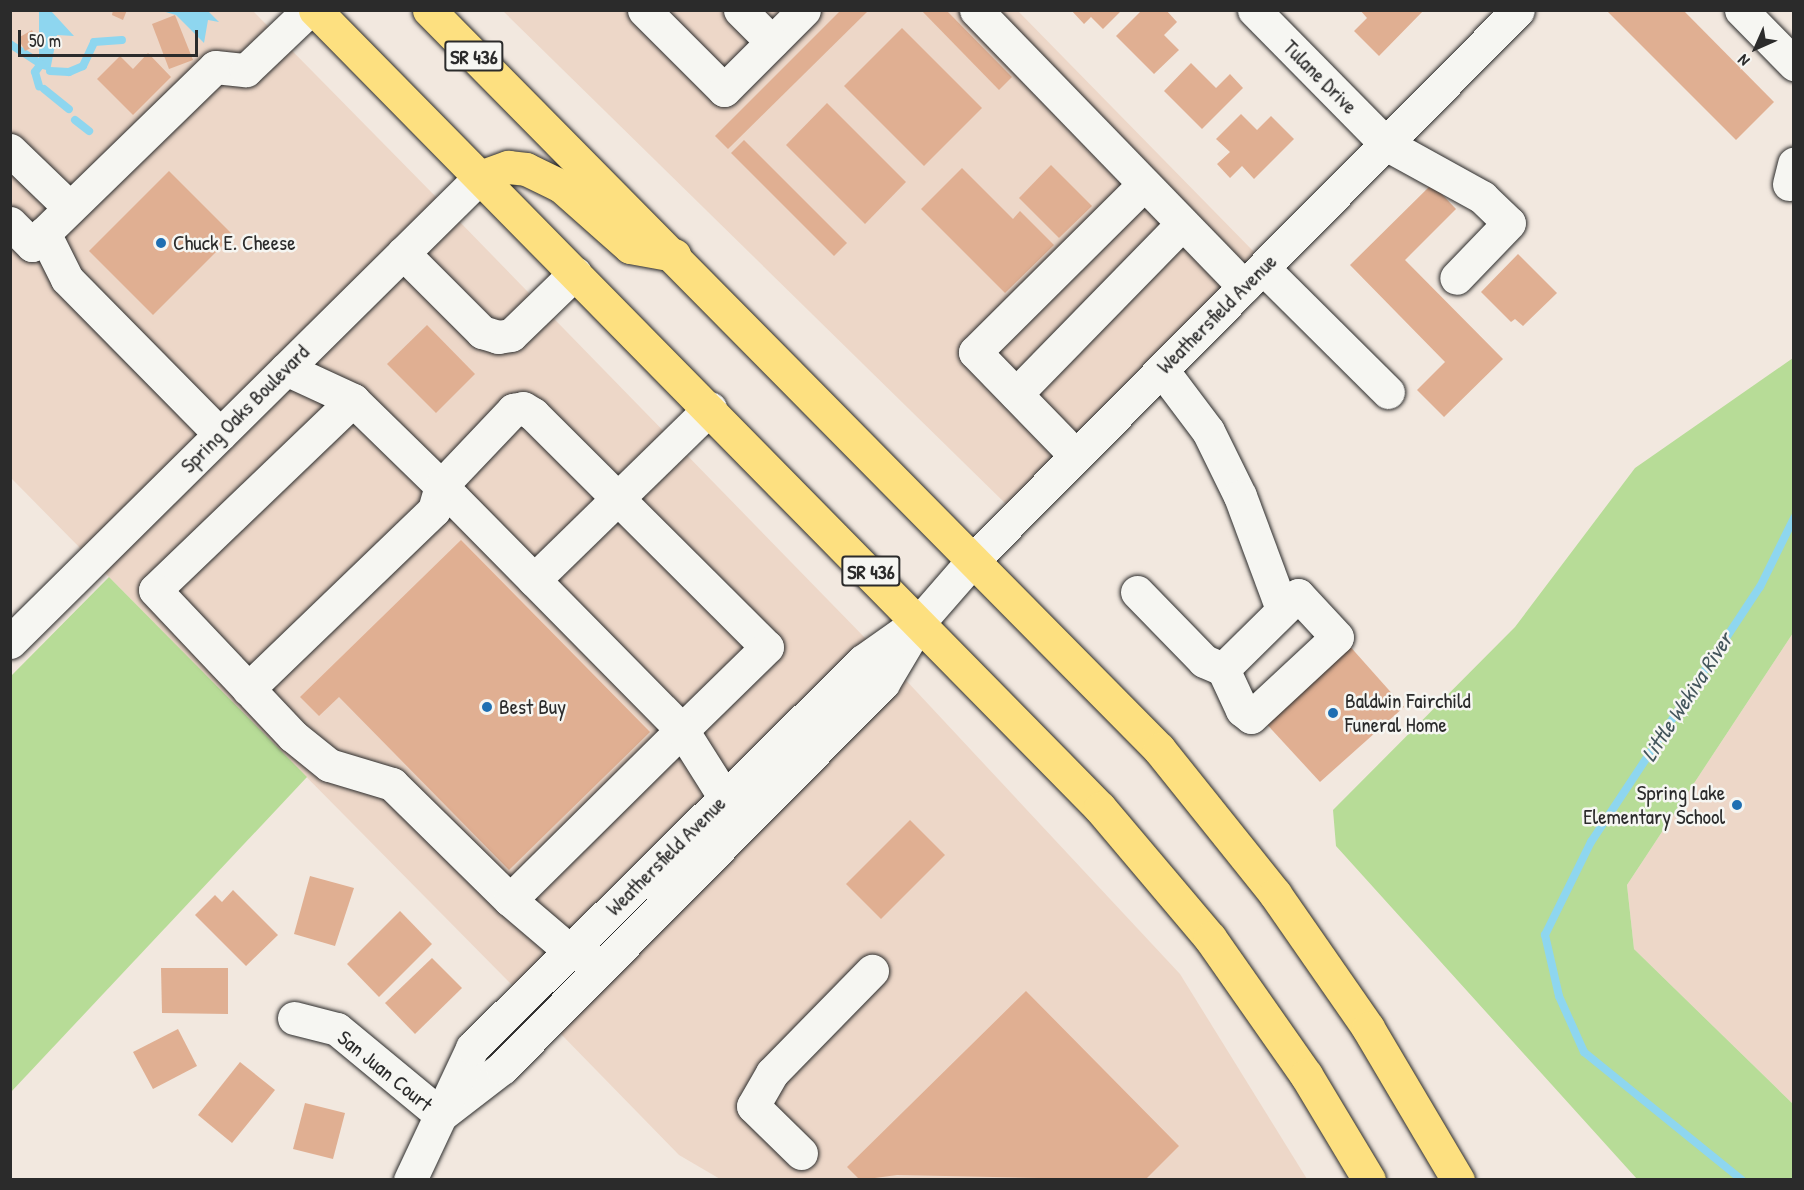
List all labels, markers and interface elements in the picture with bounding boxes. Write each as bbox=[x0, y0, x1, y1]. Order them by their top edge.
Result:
scale bar bbox=[21, 18, 201, 56]
north arrow bbox=[1726, 18, 1786, 78]
text: 50 m bbox=[29, 28, 61, 53]
street label: Tulane Drive bbox=[1278, 35, 1362, 119]
road number: SR 436 bbox=[444, 39, 504, 73]
text: N bbox=[1732, 50, 1754, 72]
place label: Chuck E. Cheese bbox=[173, 230, 296, 256]
marker: Chuck E. Cheese bbox=[154, 236, 168, 250]
street label: Weathersfield Avenue bbox=[1152, 249, 1282, 379]
street label: Spring Oaks Boulevard bbox=[176, 340, 314, 478]
road number: SR 436 bbox=[841, 554, 901, 588]
water label: Little Wekiva River bbox=[1636, 628, 1738, 766]
place label: Baldwin Fairchild Funeral Home bbox=[1345, 688, 1471, 738]
place label: Best Buy bbox=[499, 694, 566, 720]
marker: Best Buy bbox=[480, 700, 494, 714]
marker: Baldwin Fairchild Funeral Home bbox=[1326, 706, 1340, 720]
place label: Spring Lake Elementary School bbox=[1583, 780, 1725, 830]
street label: Weathersfield Avenue bbox=[601, 791, 731, 921]
marker: Spring Lake Elementary School bbox=[1730, 798, 1744, 812]
street label: San Juan Court bbox=[333, 1025, 437, 1117]

